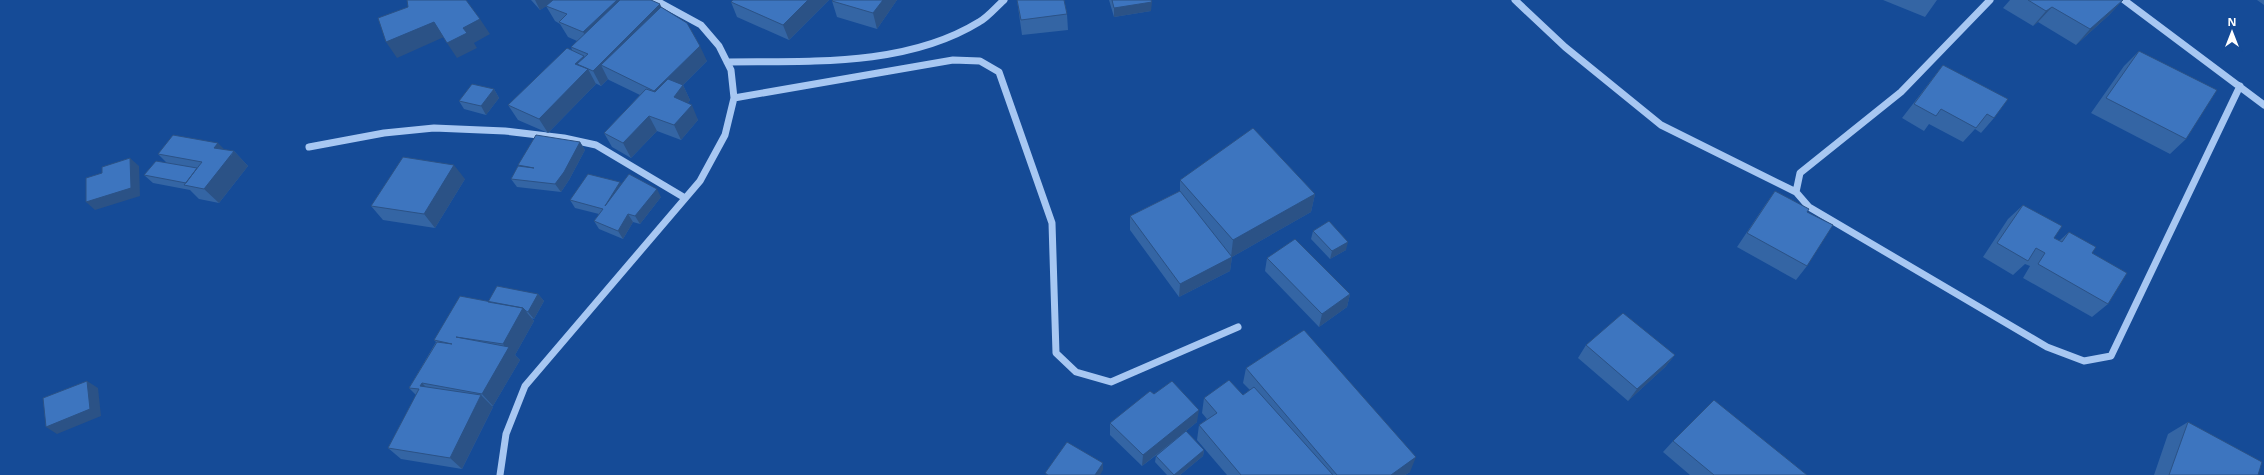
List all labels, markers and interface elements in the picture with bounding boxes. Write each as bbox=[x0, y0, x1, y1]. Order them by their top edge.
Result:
north arrow bbox=[2212, 12, 2252, 52]
text: N bbox=[2228, 14, 2236, 29]

